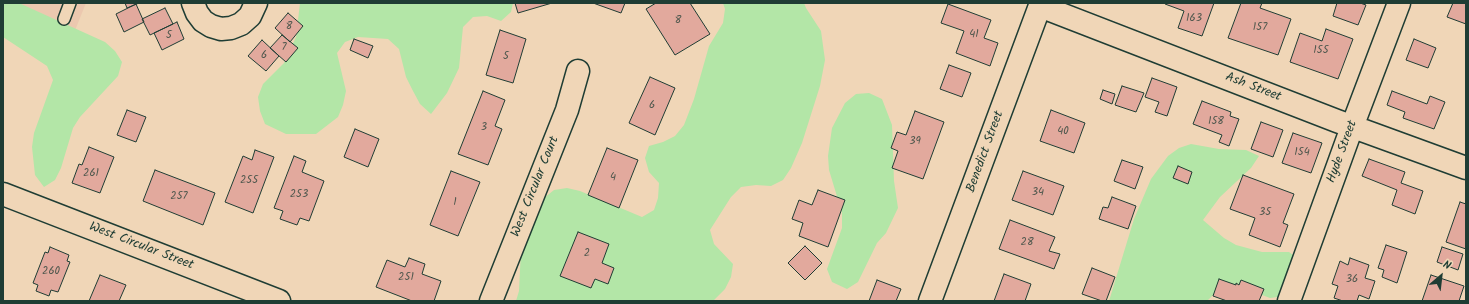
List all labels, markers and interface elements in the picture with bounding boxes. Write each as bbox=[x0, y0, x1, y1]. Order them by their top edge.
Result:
house number: 163 bbox=[1186, 12, 1202, 26]
house number: 8 bbox=[675, 14, 681, 28]
house number: 8 bbox=[286, 20, 292, 34]
house number: 157 bbox=[1253, 21, 1267, 35]
house number: 41 bbox=[969, 28, 979, 42]
house number: 5 bbox=[166, 29, 172, 43]
house number: 7 bbox=[281, 41, 287, 55]
house number: 155 bbox=[1313, 44, 1329, 58]
house number: 6 bbox=[261, 49, 267, 63]
house number: 5 bbox=[503, 50, 509, 64]
street label: Ash Street bbox=[1223, 70, 1283, 106]
house number: 6 bbox=[649, 99, 655, 113]
street label: Benedict Street bbox=[964, 109, 1008, 195]
house number: 158 bbox=[1208, 115, 1224, 129]
street label: Hyde Street bbox=[1324, 119, 1362, 185]
house number: 3 bbox=[481, 121, 487, 135]
house number: 40 bbox=[1057, 125, 1069, 139]
street label: West Circular Court bbox=[509, 134, 563, 240]
house number: 39 bbox=[909, 135, 921, 149]
house number: 154 bbox=[1294, 146, 1310, 160]
house number: 261 bbox=[83, 167, 99, 181]
house number: 4 bbox=[610, 171, 616, 185]
house number: 255 bbox=[240, 174, 258, 188]
house number: 34 bbox=[1032, 186, 1044, 200]
house number: 253 bbox=[290, 188, 308, 202]
house number: 257 bbox=[170, 190, 188, 204]
house number: 1 bbox=[453, 196, 457, 210]
house number: 35 bbox=[1259, 206, 1271, 220]
street label: West Circular Street bbox=[86, 220, 196, 274]
house number: 28 bbox=[1020, 236, 1034, 250]
house number: 2 bbox=[584, 247, 590, 261]
north arrow bbox=[1421, 256, 1461, 296]
text: N bbox=[1439, 256, 1454, 275]
house number: 260 bbox=[42, 265, 60, 279]
house number: 251 bbox=[398, 271, 414, 285]
house number: 36 bbox=[1346, 273, 1358, 287]

